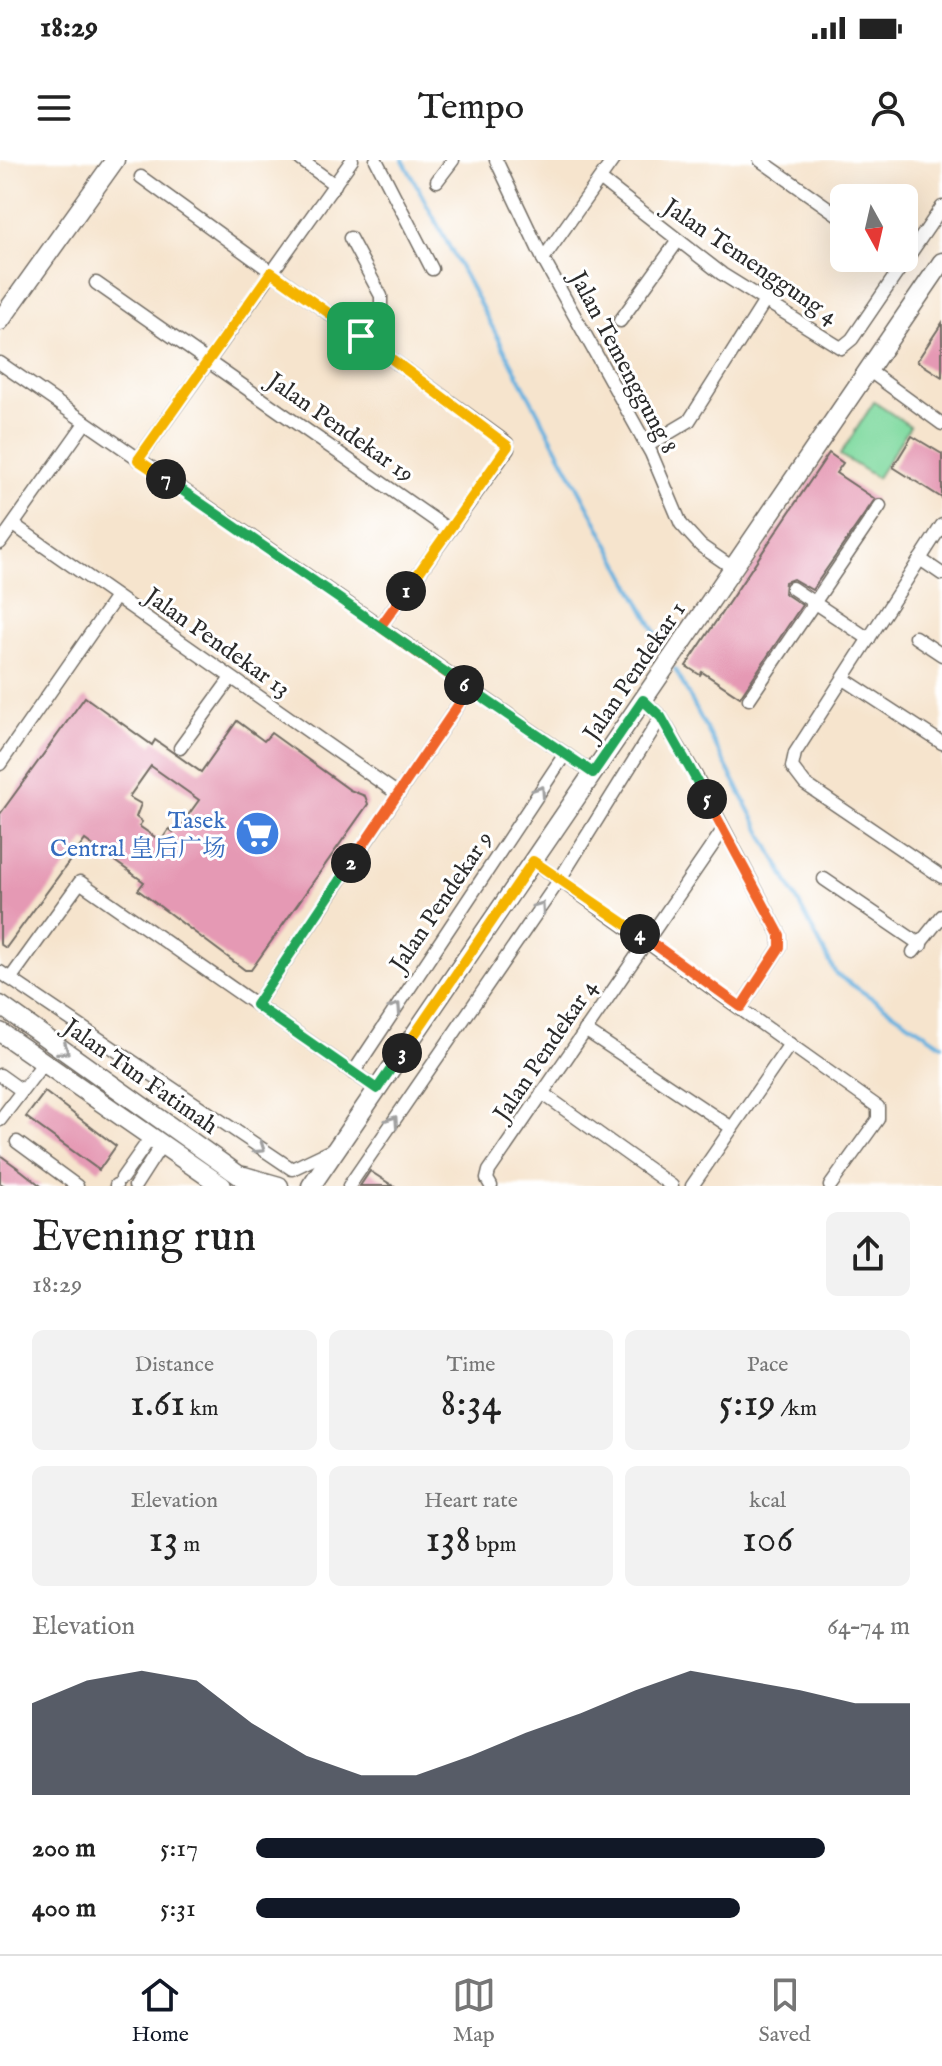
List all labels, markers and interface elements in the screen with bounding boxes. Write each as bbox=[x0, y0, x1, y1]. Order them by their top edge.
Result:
text: 18:29 bbox=[40, 9, 98, 47]
text: Tempo bbox=[418, 85, 524, 131]
icon: menu bbox=[32, 86, 76, 130]
icon: person bbox=[866, 86, 910, 130]
north arrow bbox=[830, 184, 918, 272]
map controls bbox=[830, 184, 918, 272]
street label: Jalan Temenggung 4 bbox=[654, 191, 844, 332]
street label: Jalan Temenggung 8 bbox=[560, 264, 684, 459]
pin bbox=[327, 302, 395, 370]
icon: arrive bbox=[339, 314, 383, 358]
street label: Jalan Pendekar 19 bbox=[258, 364, 420, 490]
pin: 7 bbox=[146, 459, 186, 499]
text: 7 bbox=[161, 465, 171, 493]
pin: 1 bbox=[386, 571, 426, 611]
text: 1 bbox=[402, 577, 410, 605]
street label: Jalan Pendekar 13 bbox=[136, 580, 296, 705]
street label: Jalan Pendekar 1 bbox=[575, 596, 693, 750]
pin: 6 bbox=[444, 665, 484, 705]
text: 6 bbox=[459, 671, 469, 699]
pin: 5 bbox=[687, 779, 727, 819]
one-way arrow bbox=[530, 785, 545, 800]
text: 5 bbox=[703, 785, 711, 813]
place label: Tasek Central 皇后广场 bbox=[50, 806, 226, 865]
supermarket icon: Tasek Central 皇后广场 bbox=[233, 810, 281, 858]
street label: Jalan Pendekar 9 bbox=[382, 825, 501, 981]
pin: 2 bbox=[331, 843, 371, 883]
text: 2 bbox=[346, 849, 356, 877]
one-way arrow bbox=[530, 901, 545, 915]
pin: 4 bbox=[620, 914, 660, 954]
text: 4 bbox=[635, 920, 645, 948]
street label: Jalan Pendekar 4 bbox=[486, 974, 605, 1130]
one-way arrow bbox=[386, 1002, 401, 1016]
street label: Jalan Tun Fatimah bbox=[54, 1011, 224, 1142]
pin: 3 bbox=[382, 1033, 422, 1073]
text: 3 bbox=[398, 1039, 406, 1067]
one-way arrow bbox=[55, 1040, 69, 1055]
one-way arrow bbox=[383, 1115, 398, 1130]
one-way arrow bbox=[251, 1138, 265, 1153]
text: Evening run bbox=[32, 1210, 256, 1266]
button: share bbox=[826, 1212, 910, 1296]
text: 18:29 bbox=[32, 1268, 82, 1301]
text: Distance bbox=[135, 1351, 214, 1379]
text: Time bbox=[447, 1351, 495, 1379]
text: Pace bbox=[747, 1351, 788, 1379]
text: 1.61 bbox=[130, 1379, 185, 1430]
text: 8:34 bbox=[441, 1379, 501, 1430]
text: 5:19 bbox=[718, 1379, 776, 1430]
text: km bbox=[185, 1395, 219, 1423]
text: /km bbox=[776, 1395, 817, 1423]
text: Elevation bbox=[131, 1487, 218, 1515]
text: Heart rate bbox=[424, 1487, 518, 1515]
text: kcal bbox=[749, 1487, 786, 1515]
text: 13 bbox=[149, 1515, 178, 1566]
text: 138 bbox=[426, 1515, 471, 1566]
text: 106 bbox=[742, 1515, 793, 1566]
text: m bbox=[178, 1531, 200, 1559]
text: bpm bbox=[471, 1531, 516, 1559]
text: Elevation bbox=[32, 1610, 135, 1643]
text: 64–74 m bbox=[827, 1610, 910, 1643]
text: 200 m bbox=[32, 1832, 96, 1865]
text: 5:17 bbox=[160, 1832, 198, 1865]
text: 400 m bbox=[32, 1892, 96, 1925]
text: 5:31 bbox=[160, 1892, 196, 1925]
tab: Home bbox=[131, 1973, 189, 2049]
tab: Map bbox=[452, 1973, 496, 2049]
tab: Saved bbox=[759, 1973, 811, 2049]

